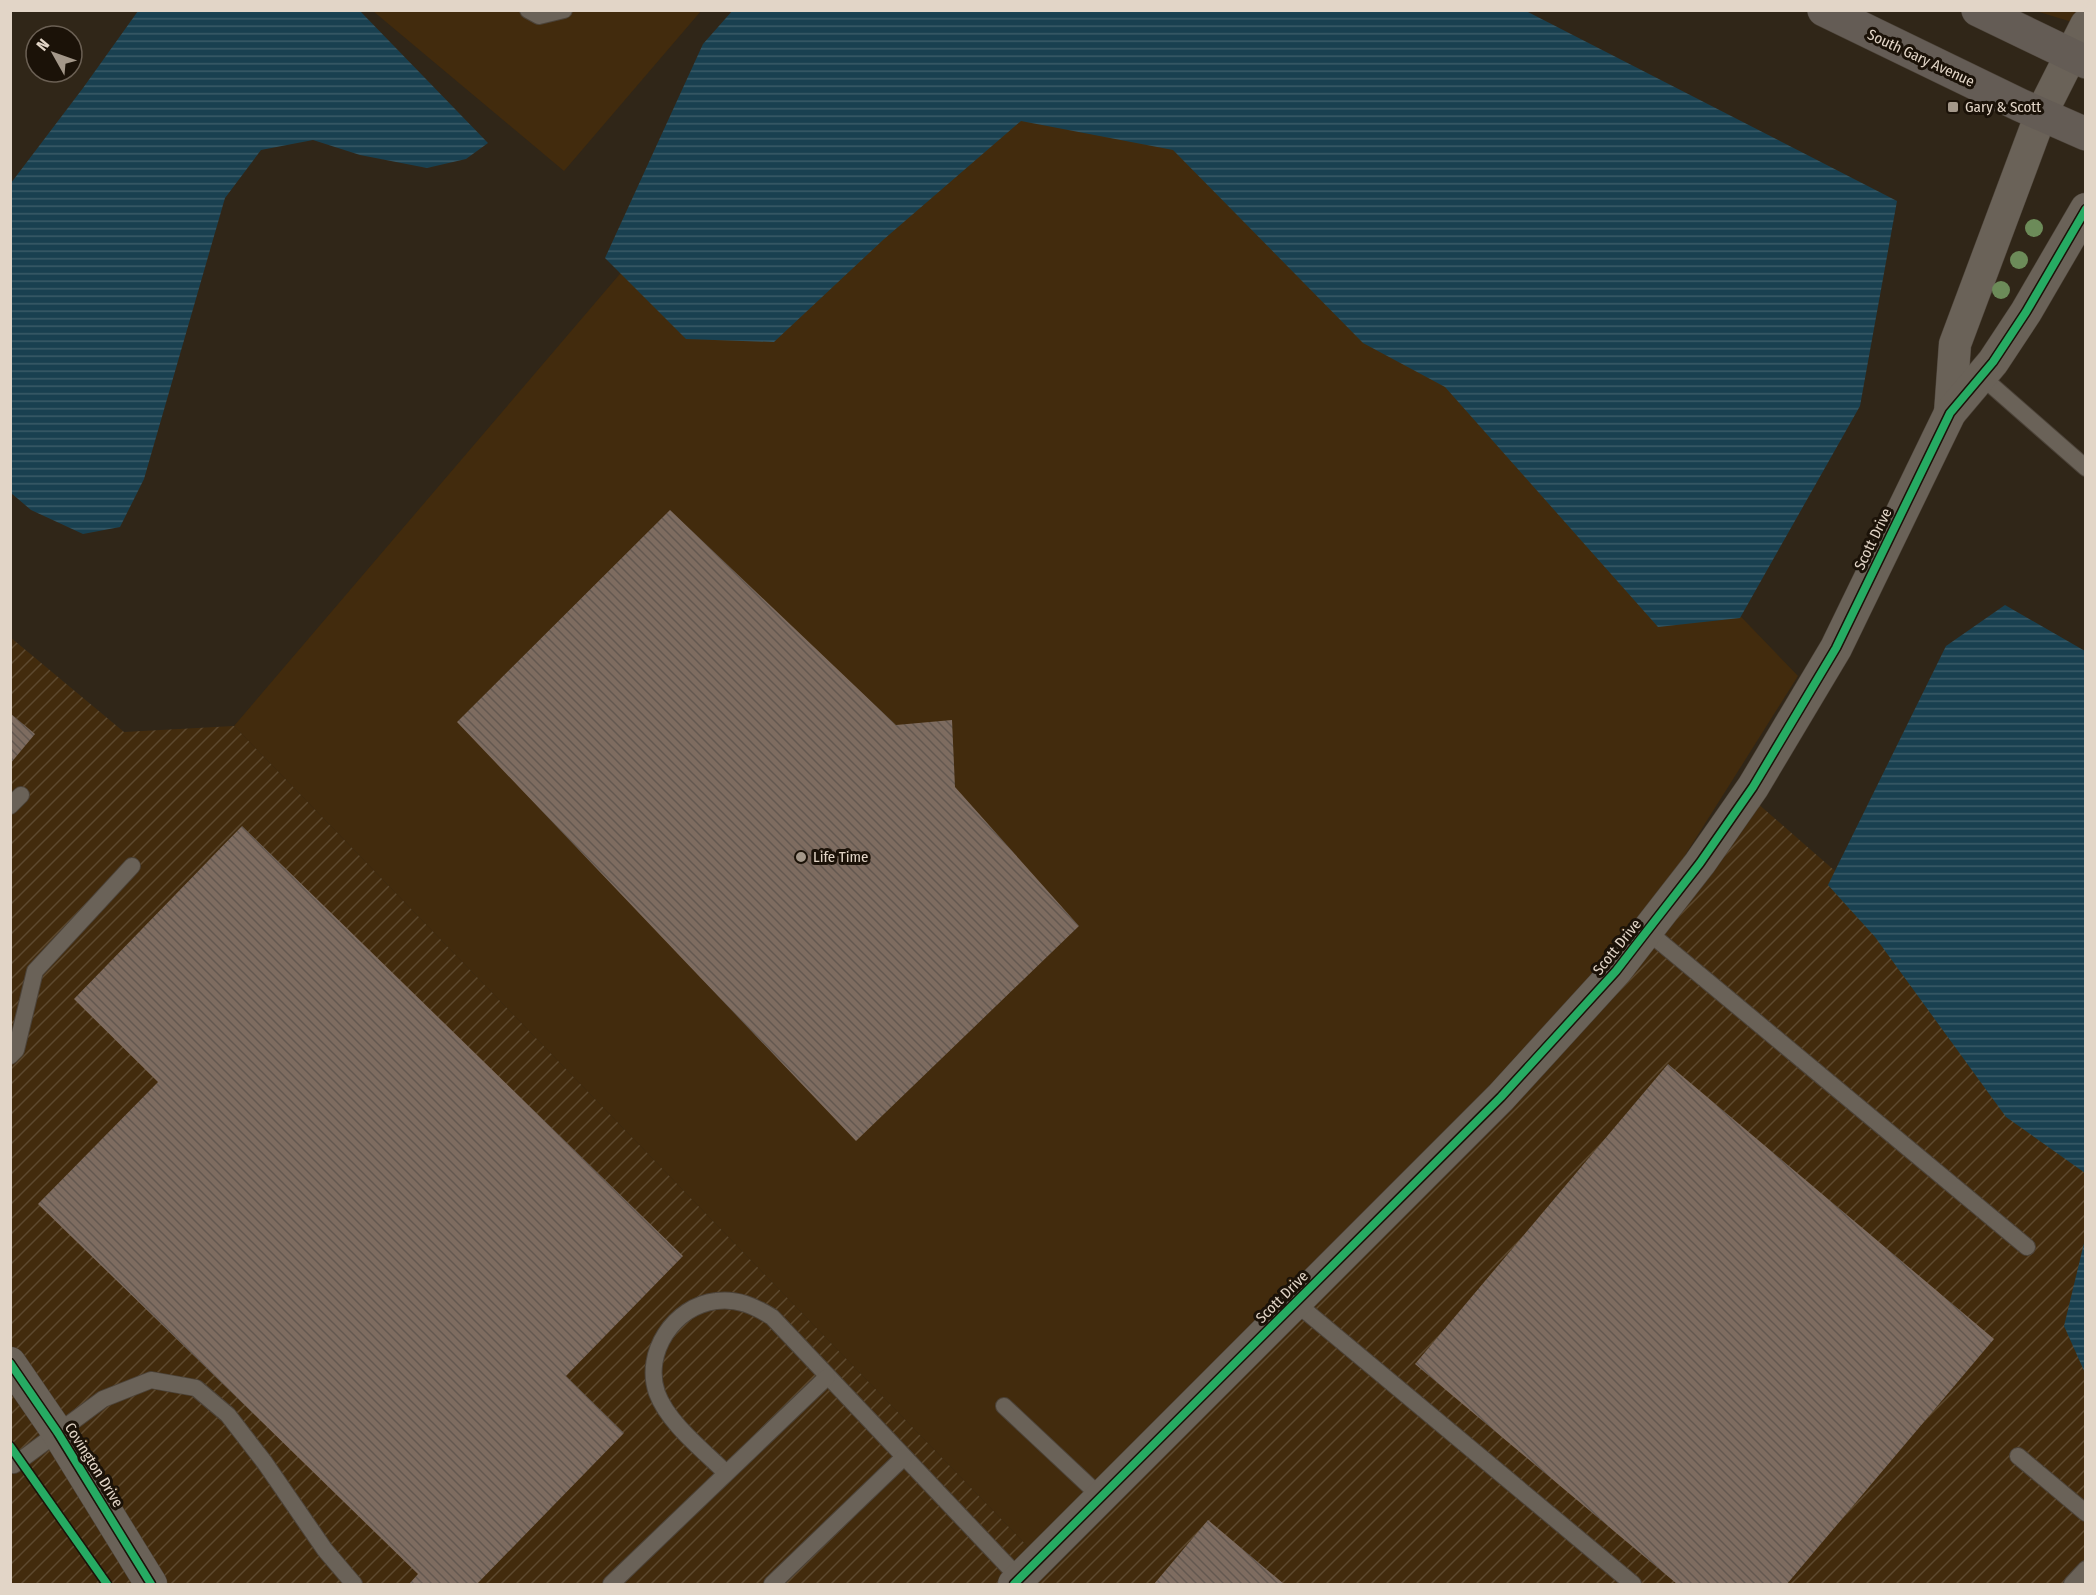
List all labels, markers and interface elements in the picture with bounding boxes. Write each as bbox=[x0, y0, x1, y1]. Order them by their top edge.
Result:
north arrow bbox=[24, 24, 84, 84]
street label: South Gary Avenue bbox=[1865, 25, 1977, 91]
text: N bbox=[33, 35, 53, 54]
place label: Gary & Scott bbox=[1965, 98, 2041, 116]
marker: Gary & Scott bbox=[1946, 100, 1960, 114]
street label: Scott Drive bbox=[1850, 505, 1896, 573]
place label: Life Time bbox=[813, 848, 868, 866]
marker: Life Time bbox=[794, 850, 808, 864]
street label: Scott Drive bbox=[1589, 915, 1645, 979]
street label: Scott Drive bbox=[1252, 1267, 1312, 1327]
street label: Covington Drive bbox=[61, 1419, 127, 1511]

